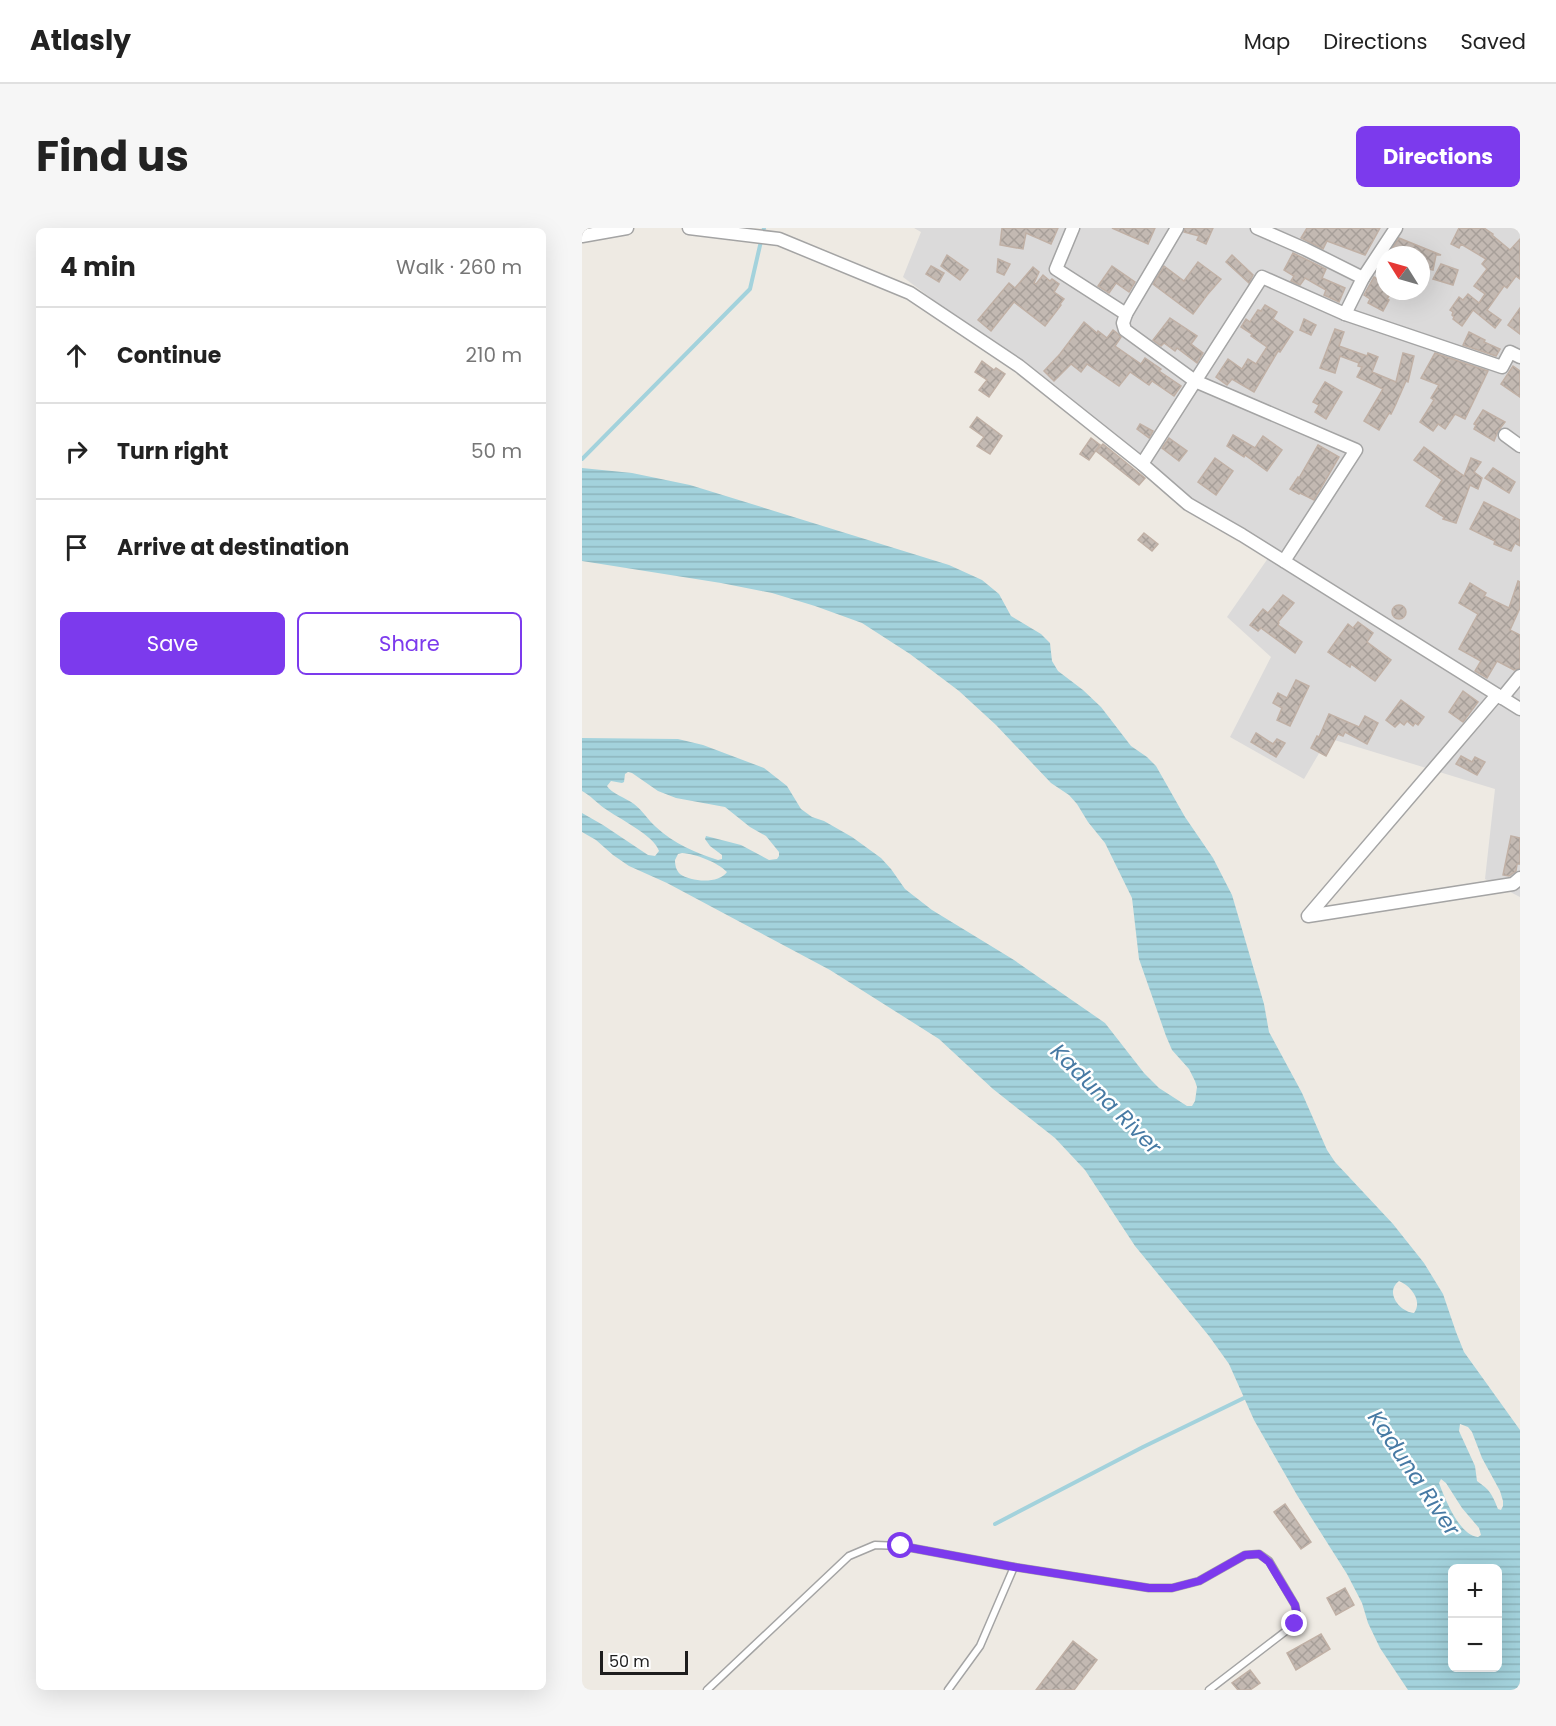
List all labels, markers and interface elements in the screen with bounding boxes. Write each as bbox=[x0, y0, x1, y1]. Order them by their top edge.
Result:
text: Atlasly bbox=[30, 21, 131, 60]
text: Map bbox=[1244, 27, 1290, 56]
text: Directions bbox=[1323, 27, 1427, 56]
text: Saved bbox=[1460, 27, 1526, 56]
button: Directions bbox=[1356, 126, 1520, 187]
text: Find us bbox=[36, 127, 189, 186]
north arrow bbox=[1376, 246, 1430, 300]
text: 4 min bbox=[60, 249, 136, 285]
text: Walk · 260 m bbox=[396, 253, 522, 281]
icon: ahead bbox=[60, 339, 93, 372]
text: Continue bbox=[117, 340, 221, 371]
text: 210 m bbox=[466, 341, 522, 369]
icon: right bbox=[60, 435, 93, 468]
text: Turn right bbox=[117, 436, 228, 467]
text: 50 m bbox=[471, 437, 522, 465]
icon: arrive bbox=[60, 531, 93, 564]
text: Arrive at destination bbox=[117, 532, 349, 563]
button: Save bbox=[60, 612, 285, 675]
button: Share bbox=[297, 612, 522, 675]
water label: Kaduna River bbox=[1044, 1037, 1169, 1162]
water label: Kaduna River bbox=[1360, 1404, 1468, 1543]
route start bbox=[887, 1532, 913, 1558]
map controls bbox=[1448, 1564, 1502, 1672]
button: + bbox=[1448, 1564, 1502, 1618]
route end bbox=[1281, 1610, 1307, 1636]
button: − bbox=[1448, 1618, 1502, 1672]
scale bar bbox=[600, 1648, 688, 1676]
text: 50 m bbox=[609, 1650, 650, 1673]

